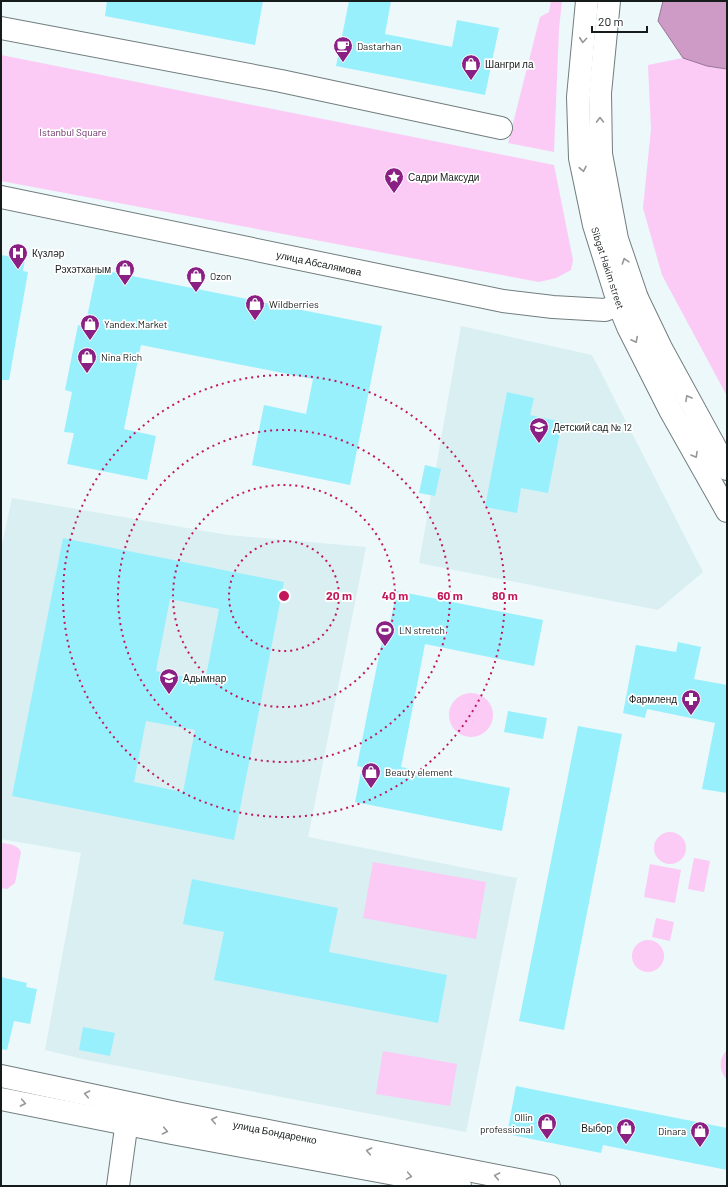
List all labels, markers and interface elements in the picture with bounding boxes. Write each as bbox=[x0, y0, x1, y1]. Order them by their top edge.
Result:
scale bar bbox=[592, 8, 647, 34]
text: 20 m bbox=[598, 14, 624, 28]
cafe icon: Dastarhan bbox=[332, 35, 354, 63]
one-way arrow bbox=[579, 37, 588, 43]
place label: Dastarhan bbox=[357, 40, 401, 52]
shop icon: Шангри ла bbox=[460, 53, 482, 81]
place label: Шангри ла bbox=[485, 58, 534, 70]
one-way arrow bbox=[596, 117, 604, 123]
park label: Istanbul Square bbox=[39, 126, 107, 138]
place icon: Садри Максуди bbox=[383, 166, 405, 194]
one-way arrow bbox=[578, 166, 586, 172]
place label: Садри Максуди bbox=[408, 171, 479, 183]
street label: Sibgat Hakim street bbox=[589, 225, 627, 311]
hospital icon: Күзләр bbox=[7, 242, 29, 270]
place label: Күзләр bbox=[32, 247, 65, 259]
street label: улица Абсалямова bbox=[275, 248, 363, 278]
shop icon: Рэхэтханым bbox=[114, 258, 136, 286]
one-way arrow bbox=[621, 258, 629, 265]
place label: Рэхэтханым bbox=[55, 263, 111, 275]
shop icon: Ozon bbox=[185, 265, 207, 293]
place label: Ozon bbox=[210, 270, 232, 282]
shop icon: Wildberries bbox=[244, 293, 266, 321]
place label: Wildberries bbox=[269, 298, 319, 310]
shop icon: Yandex.Market bbox=[79, 313, 101, 341]
place label: Yandex.Market bbox=[104, 318, 168, 330]
one-way arrow bbox=[630, 336, 637, 343]
shop icon: Nina Rich bbox=[76, 346, 98, 374]
place label: Nina Rich bbox=[101, 351, 142, 363]
one-way arrow bbox=[686, 395, 693, 402]
school or university icon: Детский сад № 12 bbox=[528, 416, 550, 444]
place label: Детский сад № 12 bbox=[553, 421, 632, 433]
one-way arrow bbox=[691, 451, 698, 458]
text: 20 m bbox=[326, 588, 352, 602]
text: 40 m bbox=[382, 588, 408, 602]
text: 60 m bbox=[437, 588, 463, 602]
text: 80 m bbox=[492, 588, 518, 602]
centre of rings bbox=[277, 589, 291, 603]
sports icon: LN stretch bbox=[374, 619, 396, 647]
place label: LN stretch bbox=[399, 624, 445, 636]
school or university icon: Адымнар bbox=[158, 667, 180, 695]
place label: Адымнар bbox=[183, 672, 227, 684]
pharmacy icon: Фармленд bbox=[680, 688, 702, 716]
place label: Фармленд bbox=[629, 693, 677, 705]
shop icon: Beauty element bbox=[360, 761, 382, 789]
place label: Beauty element bbox=[385, 766, 453, 778]
one-way arrow bbox=[84, 1090, 90, 1098]
one-way arrow bbox=[20, 1098, 26, 1106]
place label: Ollin professional bbox=[480, 1111, 533, 1135]
shop icon: Ollin professional bbox=[536, 1112, 558, 1140]
one-way arrow bbox=[211, 1116, 217, 1125]
shop icon: Выбор bbox=[615, 1117, 637, 1145]
street label: улица Бондаренко bbox=[232, 1118, 318, 1146]
shop icon: Dinara bbox=[689, 1120, 711, 1148]
place label: Выбор bbox=[581, 1122, 612, 1134]
place label: Dinara bbox=[658, 1125, 686, 1137]
one-way arrow bbox=[162, 1127, 169, 1135]
one-way arrow bbox=[366, 1147, 372, 1155]
one-way arrow bbox=[406, 1172, 412, 1180]
one-way arrow bbox=[493, 1172, 500, 1180]

